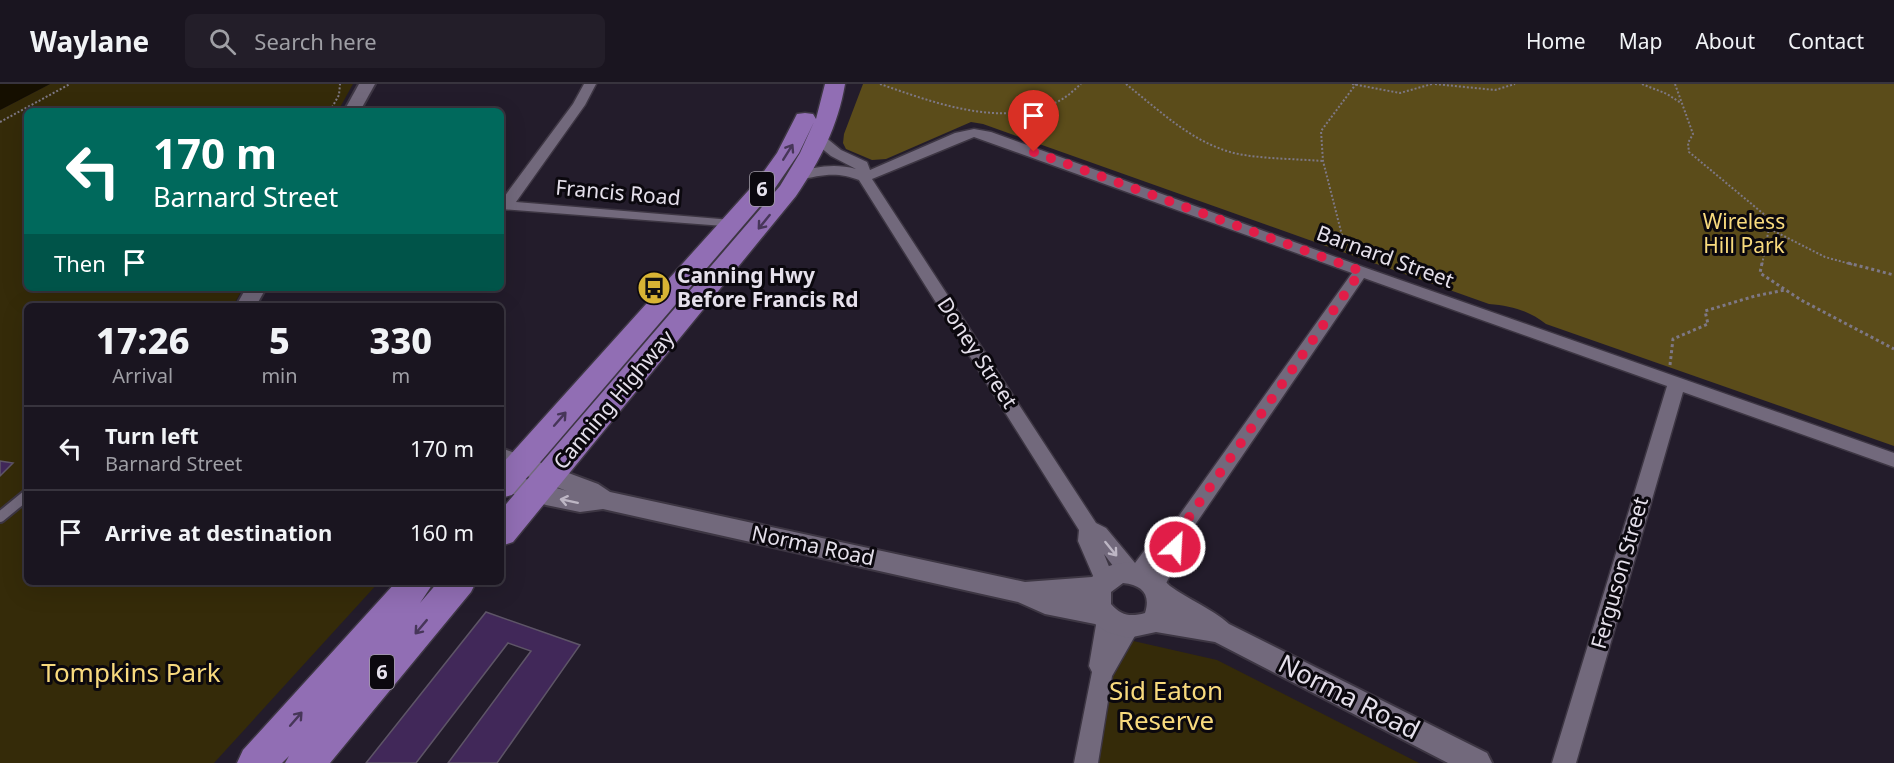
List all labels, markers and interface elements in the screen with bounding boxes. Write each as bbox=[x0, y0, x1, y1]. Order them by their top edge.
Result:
search box bbox=[185, 14, 605, 68]
text: Waylane bbox=[30, 22, 149, 60]
icon: search bbox=[206, 25, 239, 58]
text: Search here bbox=[254, 26, 377, 56]
text: Home bbox=[1526, 27, 1586, 55]
text: Map bbox=[1619, 27, 1662, 55]
text: About bbox=[1695, 27, 1755, 55]
text: Contact bbox=[1788, 27, 1864, 55]
pin bbox=[1008, 90, 1059, 152]
icon: arrive bbox=[1017, 99, 1050, 132]
text: 170 m bbox=[153, 124, 277, 181]
icon: left bbox=[54, 132, 132, 210]
one-way arrow bbox=[782, 144, 794, 161]
road number: 6 bbox=[750, 172, 774, 206]
street label: Francis Road bbox=[554, 173, 682, 211]
text: Barnard Street bbox=[153, 178, 338, 215]
park label: Wireless Hill Park bbox=[1703, 207, 1786, 259]
one-way arrow bbox=[757, 214, 770, 230]
street label: Barnard Street bbox=[1313, 218, 1458, 294]
icon: arrive bbox=[118, 246, 151, 279]
text: Then bbox=[54, 248, 106, 278]
place label: Canning Hwy Before Francis Rd bbox=[677, 261, 859, 313]
bus stop icon: Canning Hwy Before Francis Rd bbox=[636, 270, 672, 306]
street label: Doney Street bbox=[931, 291, 1024, 414]
text: 17:26 bbox=[96, 316, 189, 365]
text: 5 bbox=[269, 316, 290, 365]
text: 330 bbox=[370, 316, 432, 365]
street label: Canning Highway bbox=[547, 324, 680, 475]
text: Arrival bbox=[112, 362, 173, 389]
text: min bbox=[261, 362, 298, 389]
text: m bbox=[391, 362, 410, 389]
one-way arrow bbox=[553, 412, 567, 427]
text: Turn left bbox=[105, 420, 199, 450]
icon: left bbox=[54, 432, 87, 465]
text: 170 m bbox=[410, 433, 474, 463]
text: Barnard Street bbox=[105, 450, 242, 477]
street label: Ferguson Street bbox=[1584, 493, 1654, 652]
one-way arrow bbox=[560, 495, 579, 506]
position arrow bbox=[1143, 515, 1207, 579]
icon: arrive bbox=[54, 516, 87, 549]
text: Arrive at destination bbox=[105, 517, 332, 547]
text: 160 m bbox=[410, 517, 474, 547]
street label: Norma Road bbox=[749, 518, 877, 572]
one-way arrow bbox=[1105, 541, 1118, 557]
one-way arrow bbox=[414, 619, 428, 634]
street label: Norma Road bbox=[1273, 645, 1426, 747]
park label: Tompkins Park bbox=[41, 654, 221, 690]
road number: 6 bbox=[370, 655, 394, 689]
park label: Sid Eaton Reserve bbox=[1109, 672, 1223, 738]
one-way arrow bbox=[289, 712, 303, 727]

